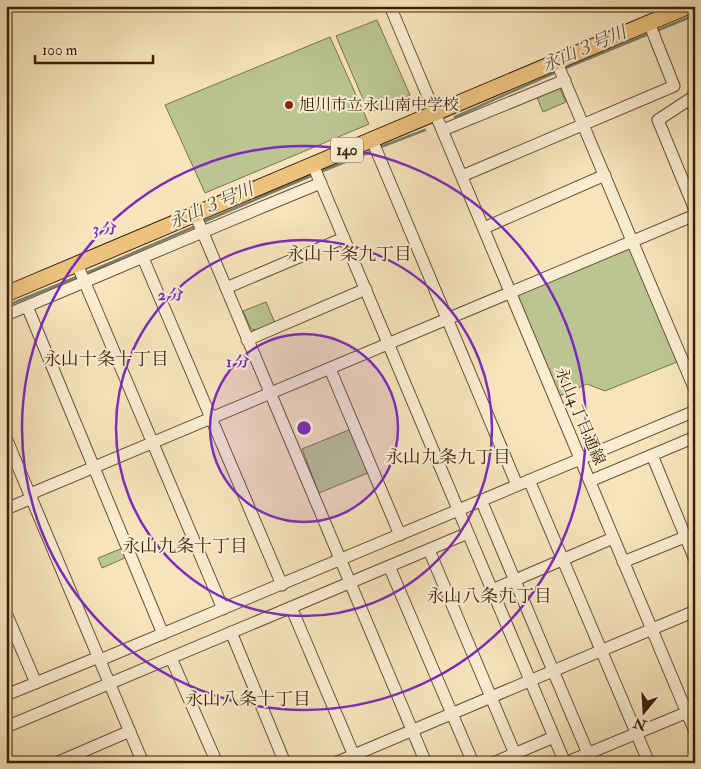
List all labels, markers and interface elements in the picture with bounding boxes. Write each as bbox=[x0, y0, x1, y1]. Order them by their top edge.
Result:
water label: 永山３号川 bbox=[538, 20, 632, 77]
scale bar bbox=[35, 32, 152, 64]
text: 100 m bbox=[42, 41, 78, 60]
place label: 旭川市立永山南中学校 bbox=[299, 95, 459, 115]
marker: 旭川市立永山南中学校 bbox=[283, 99, 295, 111]
road number: 140 bbox=[331, 138, 363, 162]
water label: 永山３号川 bbox=[165, 177, 259, 234]
text: 3 分 bbox=[93, 220, 117, 239]
district label: 永山十条九丁目 bbox=[286, 243, 412, 266]
text: 2 分 bbox=[158, 286, 184, 305]
district label: 永山十条十丁目 bbox=[43, 348, 169, 371]
text: 1 分 bbox=[226, 353, 250, 372]
street label: 永山4丁目通線 bbox=[550, 364, 610, 468]
centre of rings bbox=[295, 419, 313, 437]
district label: 永山九条九丁目 bbox=[385, 446, 511, 469]
district label: 永山九条十丁目 bbox=[122, 535, 248, 558]
district label: 永山八条九丁目 bbox=[426, 585, 552, 608]
north arrow bbox=[618, 686, 668, 736]
district label: 永山八条十丁目 bbox=[185, 688, 311, 711]
text: N bbox=[631, 714, 650, 734]

